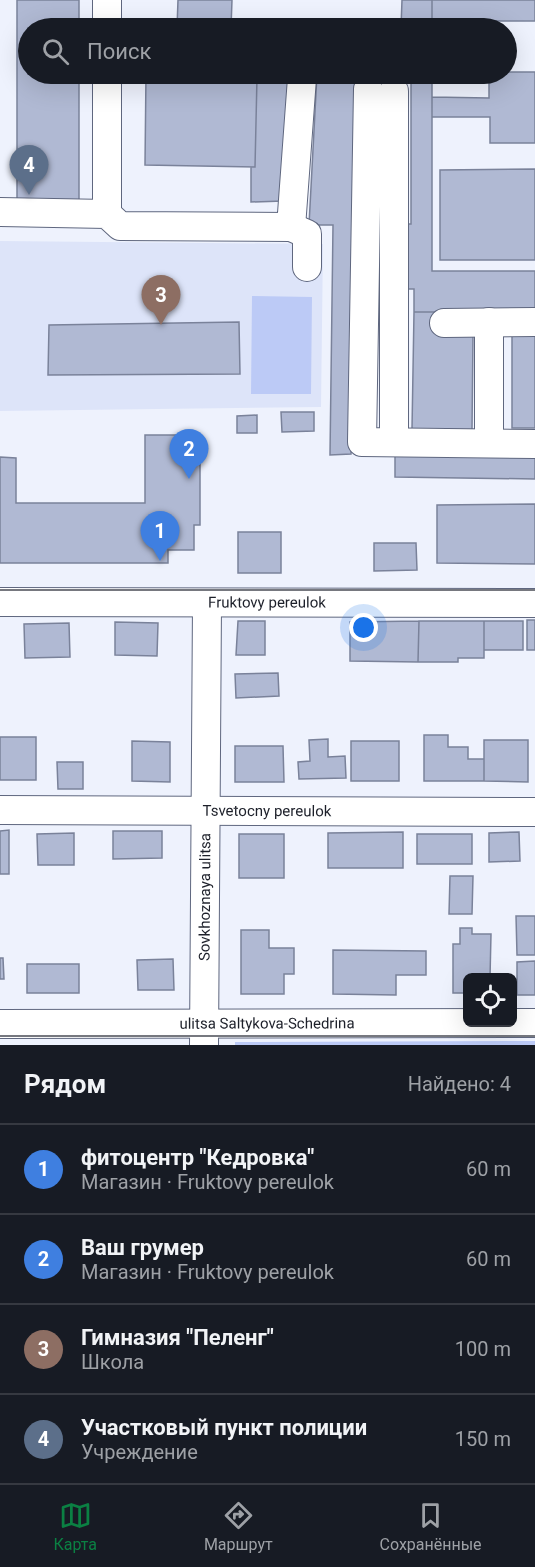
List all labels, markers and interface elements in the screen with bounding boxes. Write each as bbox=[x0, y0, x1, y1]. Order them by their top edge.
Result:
search box bbox=[18, 18, 517, 84]
icon: search bbox=[39, 35, 72, 68]
text: Поиск bbox=[87, 39, 151, 64]
pin: 4 bbox=[9, 146, 48, 195]
pin: 3 bbox=[142, 276, 180, 325]
pin: 2 bbox=[170, 430, 208, 479]
pin: 1 bbox=[140, 512, 180, 561]
street label: Fruktovy pereulok bbox=[208, 593, 326, 612]
your location bbox=[349, 613, 378, 642]
street label: Tsvetocny pereulok bbox=[203, 802, 332, 820]
street label: Sovkhoznaya ulitsa bbox=[196, 833, 214, 961]
map controls bbox=[463, 973, 517, 1027]
button: locate bbox=[463, 973, 517, 1027]
street label: ulitsa Saltykova-Schedrina bbox=[179, 1014, 355, 1033]
text: Рядом bbox=[24, 1069, 106, 1099]
text: Найдено: 4 bbox=[408, 1072, 511, 1096]
text: фитоцентр "Кедровка" bbox=[81, 1145, 314, 1170]
text: 1 bbox=[38, 1157, 49, 1181]
text: 60 m bbox=[466, 1157, 511, 1181]
text: Магазин · Fruktovy pereulok bbox=[81, 1170, 334, 1194]
text: Ваш грумер bbox=[81, 1235, 204, 1260]
text: 2 bbox=[38, 1247, 49, 1271]
text: 60 m bbox=[466, 1247, 511, 1271]
text: Магазин · Fruktovy pereulok bbox=[81, 1260, 334, 1284]
text: Гимназия "Пеленг" bbox=[81, 1325, 274, 1350]
text: 3 bbox=[38, 1337, 49, 1361]
text: 100 m bbox=[455, 1337, 511, 1361]
text: Школа bbox=[81, 1350, 144, 1374]
text: Участковый пункт полиции bbox=[81, 1415, 367, 1440]
text: 4 bbox=[38, 1427, 49, 1451]
text: 150 m bbox=[455, 1427, 511, 1451]
text: Учреждение bbox=[81, 1440, 198, 1464]
tab: Карта bbox=[53, 1499, 97, 1554]
tab: Маршрут bbox=[204, 1499, 273, 1554]
tab: Сохранённые bbox=[380, 1499, 482, 1554]

